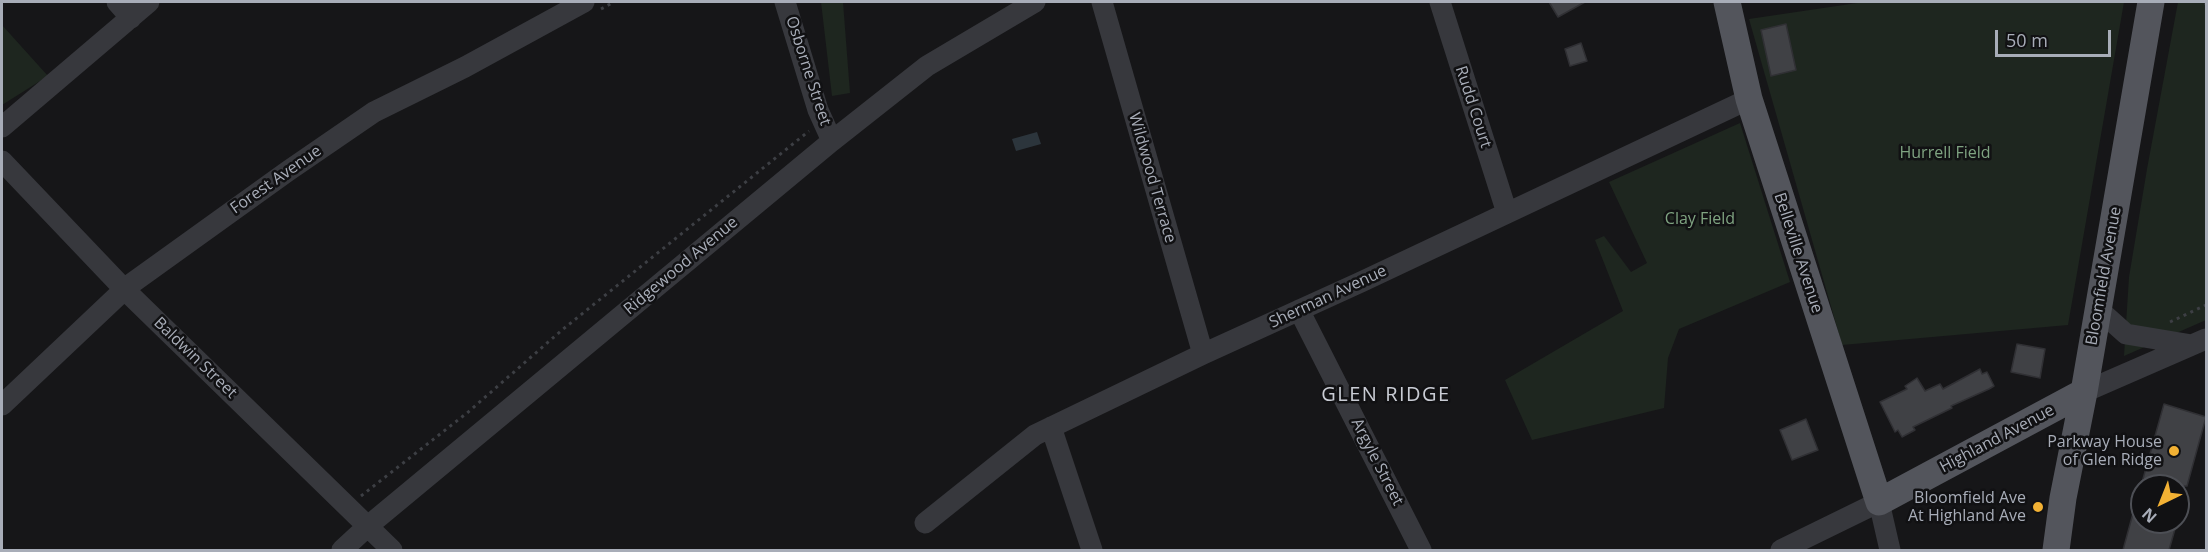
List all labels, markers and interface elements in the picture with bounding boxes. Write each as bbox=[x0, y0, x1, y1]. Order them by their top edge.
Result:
street label: Osborne Street bbox=[781, 14, 835, 128]
scale bar bbox=[1998, 18, 2114, 56]
text: 50 m bbox=[2006, 28, 2048, 52]
street label: Rudd Court bbox=[1451, 64, 1495, 150]
street label: Wildwood Terrace bbox=[1124, 111, 1180, 245]
street label: Forest Avenue bbox=[227, 142, 325, 218]
park label: Hurrell Field bbox=[1899, 143, 1991, 163]
street label: Belleville Avenue bbox=[1770, 190, 1826, 316]
street label: Bloomfield Avenue bbox=[2082, 205, 2126, 347]
park label: Clay Field bbox=[1665, 209, 1735, 229]
street label: Ridgewood Avenue bbox=[620, 213, 742, 319]
street label: Sherman Avenue bbox=[1266, 261, 1390, 333]
street label: Baldwin Street bbox=[149, 314, 241, 402]
district label: GLEN RIDGE bbox=[1321, 383, 1451, 407]
street label: Highland Avenue bbox=[1937, 401, 2057, 477]
street label: Argyle Street bbox=[1347, 415, 1407, 509]
place label: Parkway House of Glen Ridge bbox=[2047, 432, 2162, 470]
marker: Parkway House of Glen Ridge bbox=[2167, 444, 2181, 458]
north arrow bbox=[2130, 474, 2190, 534]
place label: Bloomfield Ave At Highland Ave bbox=[1908, 488, 2026, 526]
marker: Bloomfield Ave At Highland Ave bbox=[2031, 500, 2045, 514]
text: N bbox=[2137, 503, 2161, 528]

